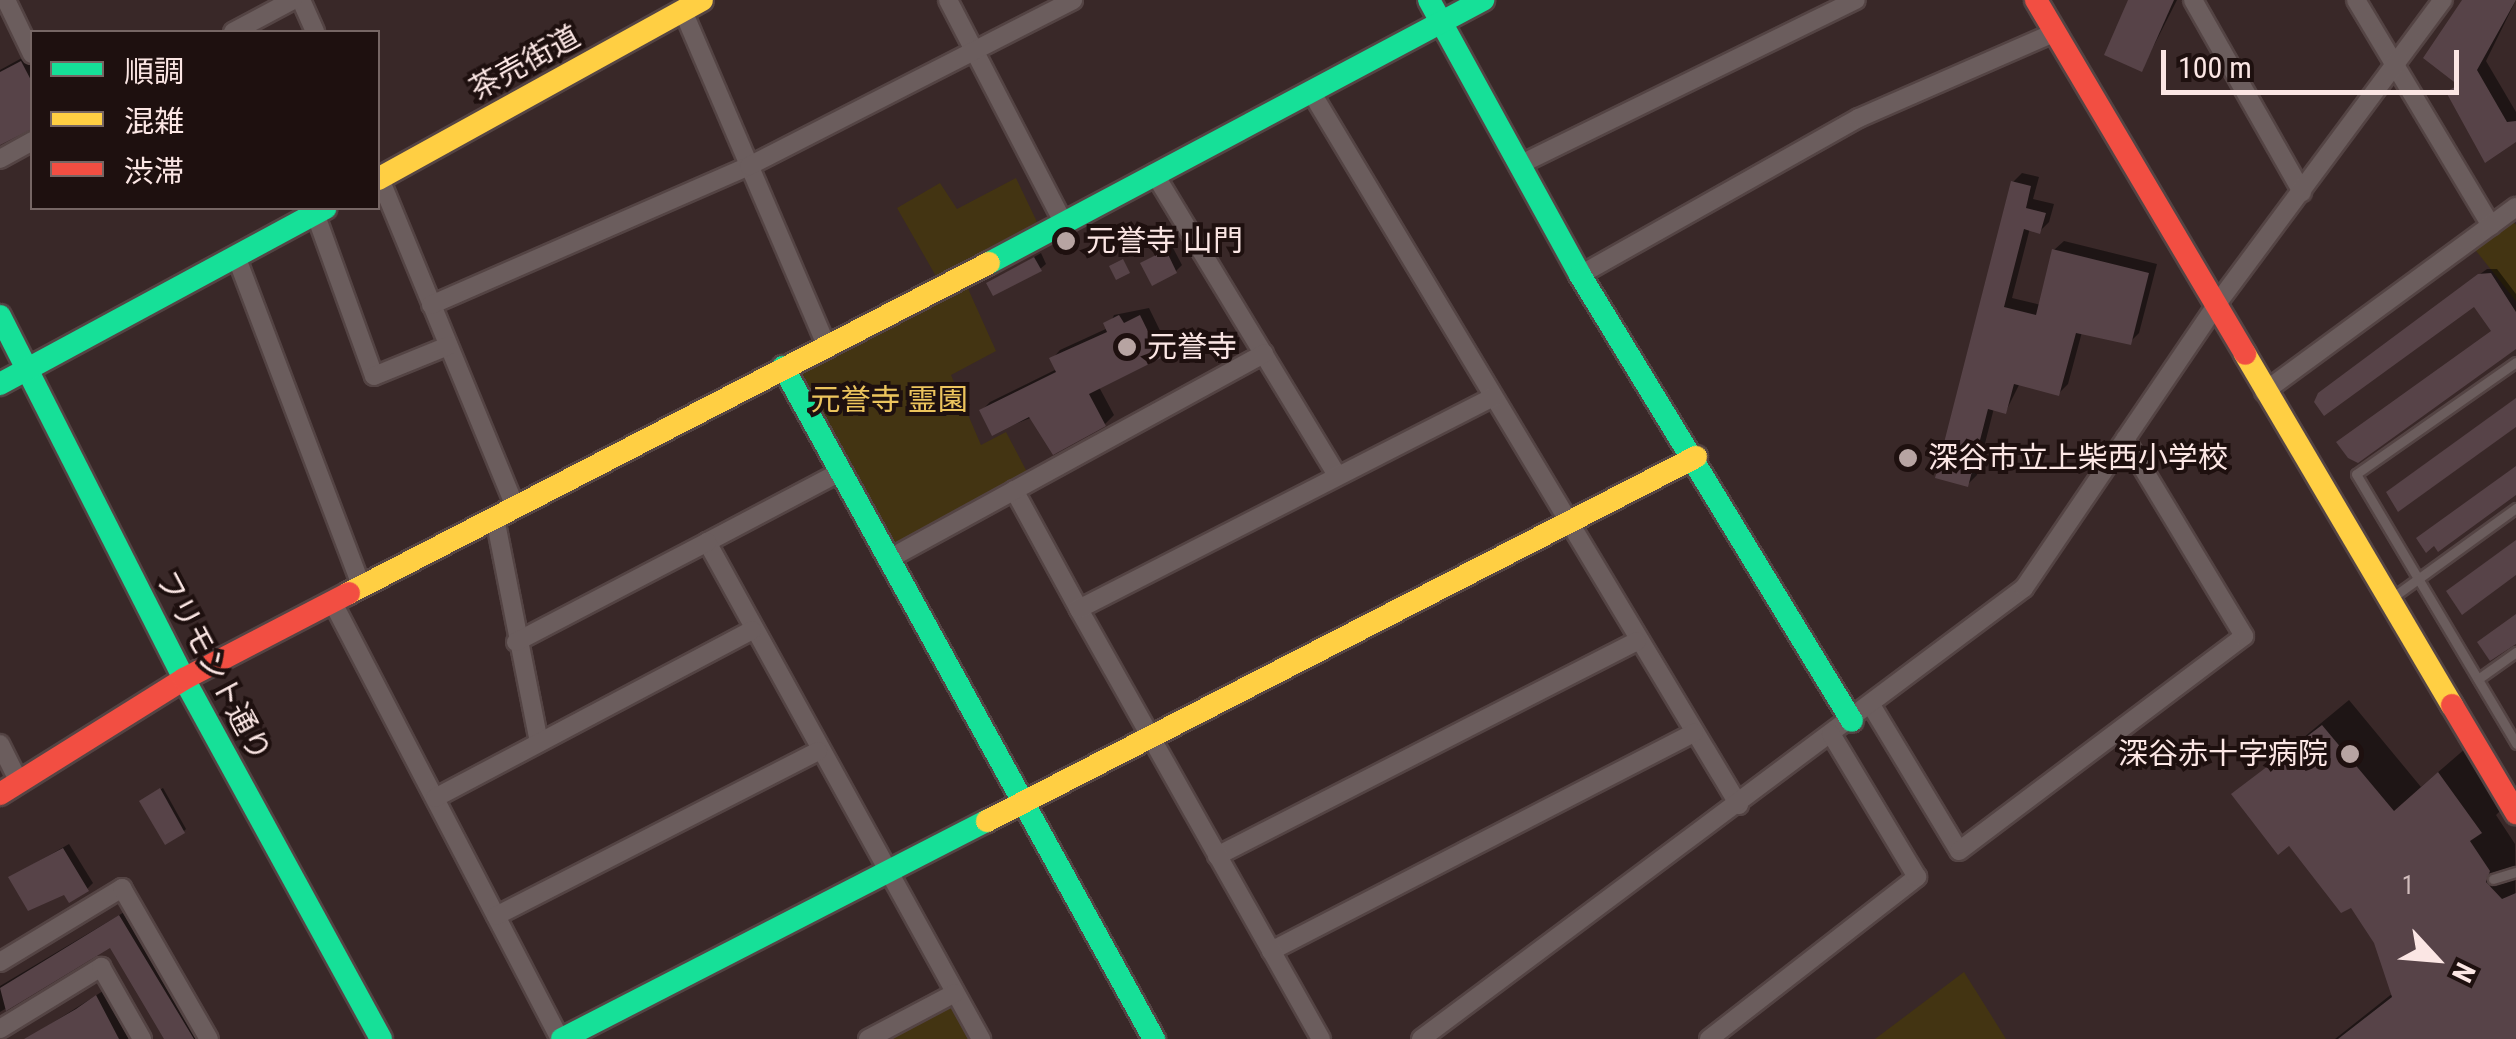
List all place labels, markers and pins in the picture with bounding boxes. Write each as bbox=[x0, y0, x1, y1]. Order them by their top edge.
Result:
place label: 元誉寺 山門 bbox=[1086, 223, 1243, 259]
marker: 元誉寺 山門 bbox=[1055, 230, 1077, 252]
place label: 元誉寺 bbox=[1147, 329, 1237, 365]
marker: 元誉寺 bbox=[1116, 336, 1138, 358]
place label: 深谷市立上柴西小学校 bbox=[1928, 440, 2228, 476]
marker: 深谷市立上柴西小学校 bbox=[1897, 447, 1919, 469]
place label: 深谷赤十字病院 bbox=[2118, 736, 2328, 772]
marker: 深谷赤十字病院 bbox=[2337, 741, 2363, 767]

